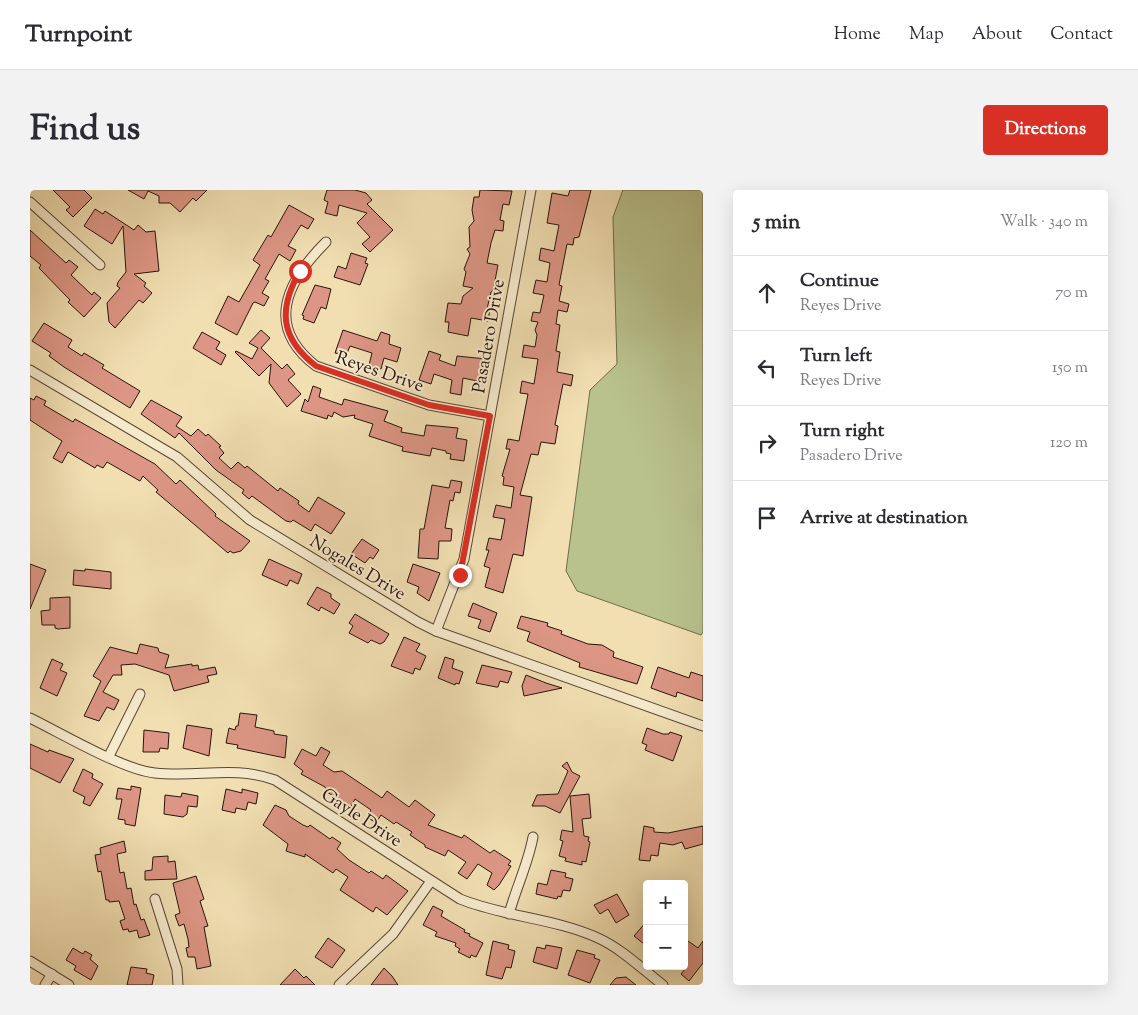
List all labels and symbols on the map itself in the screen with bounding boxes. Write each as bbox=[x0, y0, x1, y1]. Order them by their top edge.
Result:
route start bbox=[289, 260, 312, 283]
street label: Pasadero Drive bbox=[467, 277, 513, 395]
street label: Reyes Drive bbox=[332, 346, 427, 400]
street label: Nogales Drive bbox=[304, 530, 410, 608]
route end bbox=[449, 564, 472, 587]
street label: Gayle Drive bbox=[315, 783, 407, 855]

